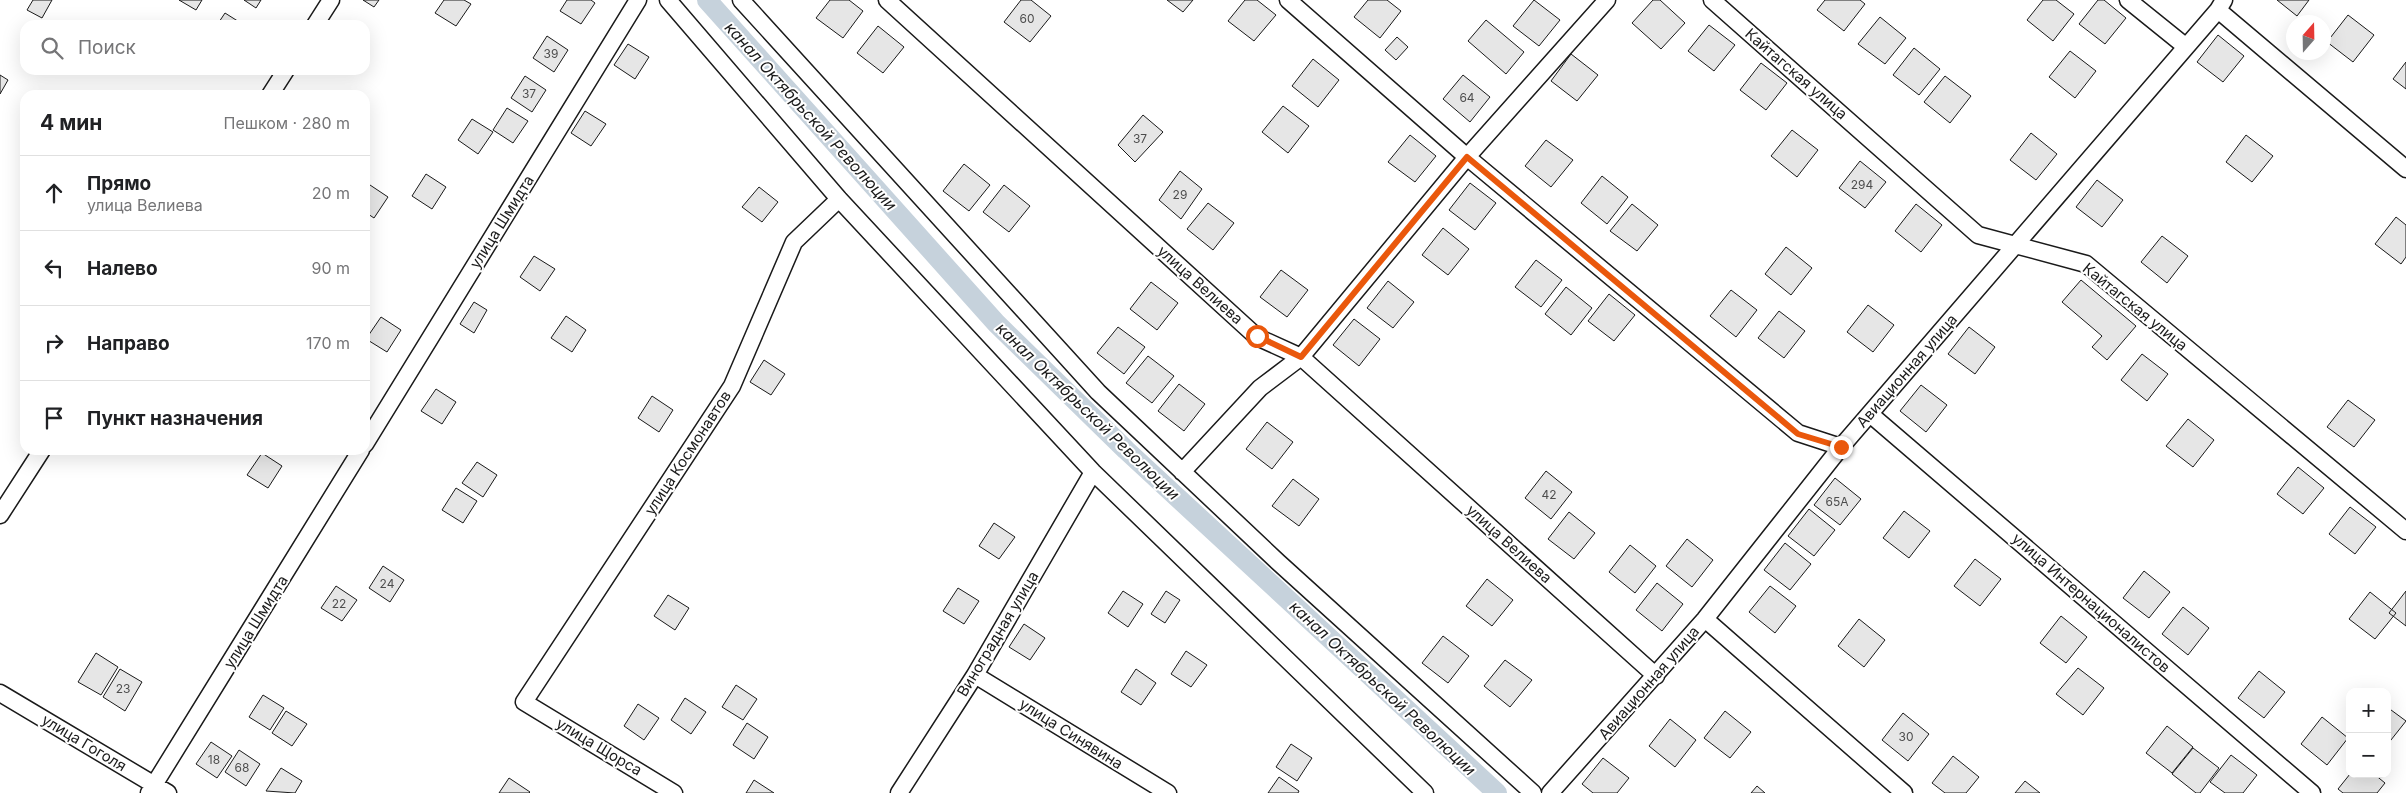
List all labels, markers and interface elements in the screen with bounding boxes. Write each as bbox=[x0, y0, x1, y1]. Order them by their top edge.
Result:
house number: 60 bbox=[1019, 11, 1035, 26]
north arrow bbox=[2286, 15, 2331, 60]
water label: канал Октябрьской Революции bbox=[721, 17, 901, 215]
search box bbox=[20, 20, 370, 75]
street label: Кайтагская улица bbox=[1741, 24, 1851, 123]
icon: search bbox=[38, 34, 66, 62]
text: Поиск bbox=[78, 36, 136, 59]
house number: 39 bbox=[544, 46, 558, 61]
house number: 37 bbox=[522, 86, 536, 101]
house number: 64 bbox=[1459, 90, 1475, 105]
text: 4 мин bbox=[40, 110, 102, 135]
text: Пешком · 280 m bbox=[224, 113, 350, 133]
house number: 37 bbox=[1133, 131, 1147, 146]
text: Прямо bbox=[87, 172, 151, 195]
street label: улица Шмидта bbox=[465, 172, 538, 272]
house number: 294 bbox=[1851, 177, 1874, 192]
icon: ahead bbox=[40, 179, 68, 207]
text: 20 m bbox=[312, 183, 350, 203]
house number: 29 bbox=[1173, 187, 1187, 202]
text: улица Велиева bbox=[87, 195, 203, 215]
street label: улица Велиева bbox=[1154, 241, 1247, 328]
icon: left bbox=[40, 254, 68, 282]
text: Налево bbox=[87, 257, 158, 280]
text: 90 m bbox=[311, 258, 350, 278]
street label: Кайтагская улица bbox=[2079, 259, 2192, 355]
street label: Авиационная улица bbox=[1852, 310, 1961, 431]
water label: канал Октябрьской Революции bbox=[992, 318, 1184, 504]
route start bbox=[1246, 325, 1269, 348]
icon: right bbox=[40, 329, 68, 357]
text: Направо bbox=[87, 332, 170, 355]
text: 170 m bbox=[306, 333, 350, 353]
street label: улица Космонавтов bbox=[640, 387, 735, 518]
icon: arrive bbox=[40, 404, 68, 432]
text: Пункт назначения bbox=[87, 407, 263, 430]
route end bbox=[1830, 436, 1853, 459]
house number: 42 bbox=[1541, 487, 1557, 502]
house number: 65А bbox=[1825, 494, 1849, 509]
street label: улица Велиева bbox=[1463, 500, 1556, 587]
street label: улица Интернационалистов bbox=[2008, 529, 2174, 677]
street label: Виноградная улица bbox=[953, 568, 1043, 700]
street label: улица Шмидта bbox=[219, 572, 292, 672]
house number: 24 bbox=[380, 576, 395, 591]
house number: 22 bbox=[332, 596, 346, 611]
water label: канал Октябрьской Революции bbox=[1286, 596, 1480, 780]
street label: Авиационная улица bbox=[1594, 622, 1703, 743]
house number: 23 bbox=[116, 681, 130, 696]
map controls bbox=[2346, 688, 2391, 778]
button: + bbox=[2346, 688, 2391, 733]
street label: улица Синявина bbox=[1016, 694, 1127, 773]
street label: улица Гоголя bbox=[38, 710, 130, 775]
street label: улица Щорса bbox=[553, 714, 646, 780]
house number: 30 bbox=[1899, 729, 1913, 744]
button: − bbox=[2346, 733, 2391, 778]
house number: 18 bbox=[208, 752, 220, 767]
house number: 68 bbox=[235, 760, 249, 775]

